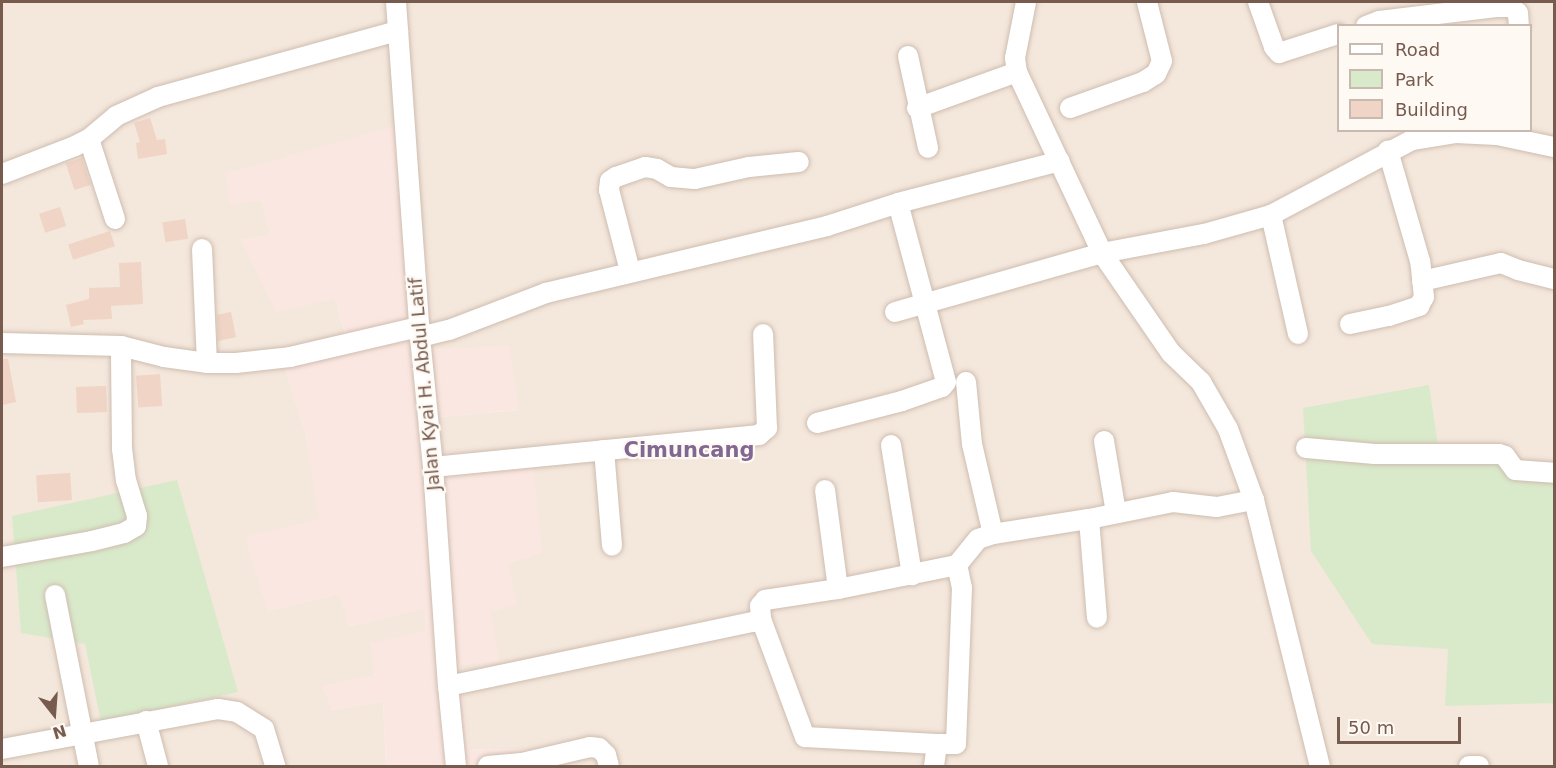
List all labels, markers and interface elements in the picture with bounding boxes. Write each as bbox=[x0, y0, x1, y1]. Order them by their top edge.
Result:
legend bbox=[1337, 24, 1532, 132]
text: Road bbox=[1395, 39, 1440, 60]
text: Park bbox=[1395, 69, 1434, 90]
text: Building bbox=[1395, 99, 1468, 120]
street label: Jalan Kyai H. Abdul Latif bbox=[405, 277, 445, 491]
district label: Cimuncang bbox=[624, 437, 754, 463]
north arrow bbox=[24, 684, 84, 744]
scale bar bbox=[1340, 705, 1464, 743]
text: 50 m bbox=[1348, 717, 1394, 738]
text: N bbox=[50, 721, 69, 743]

